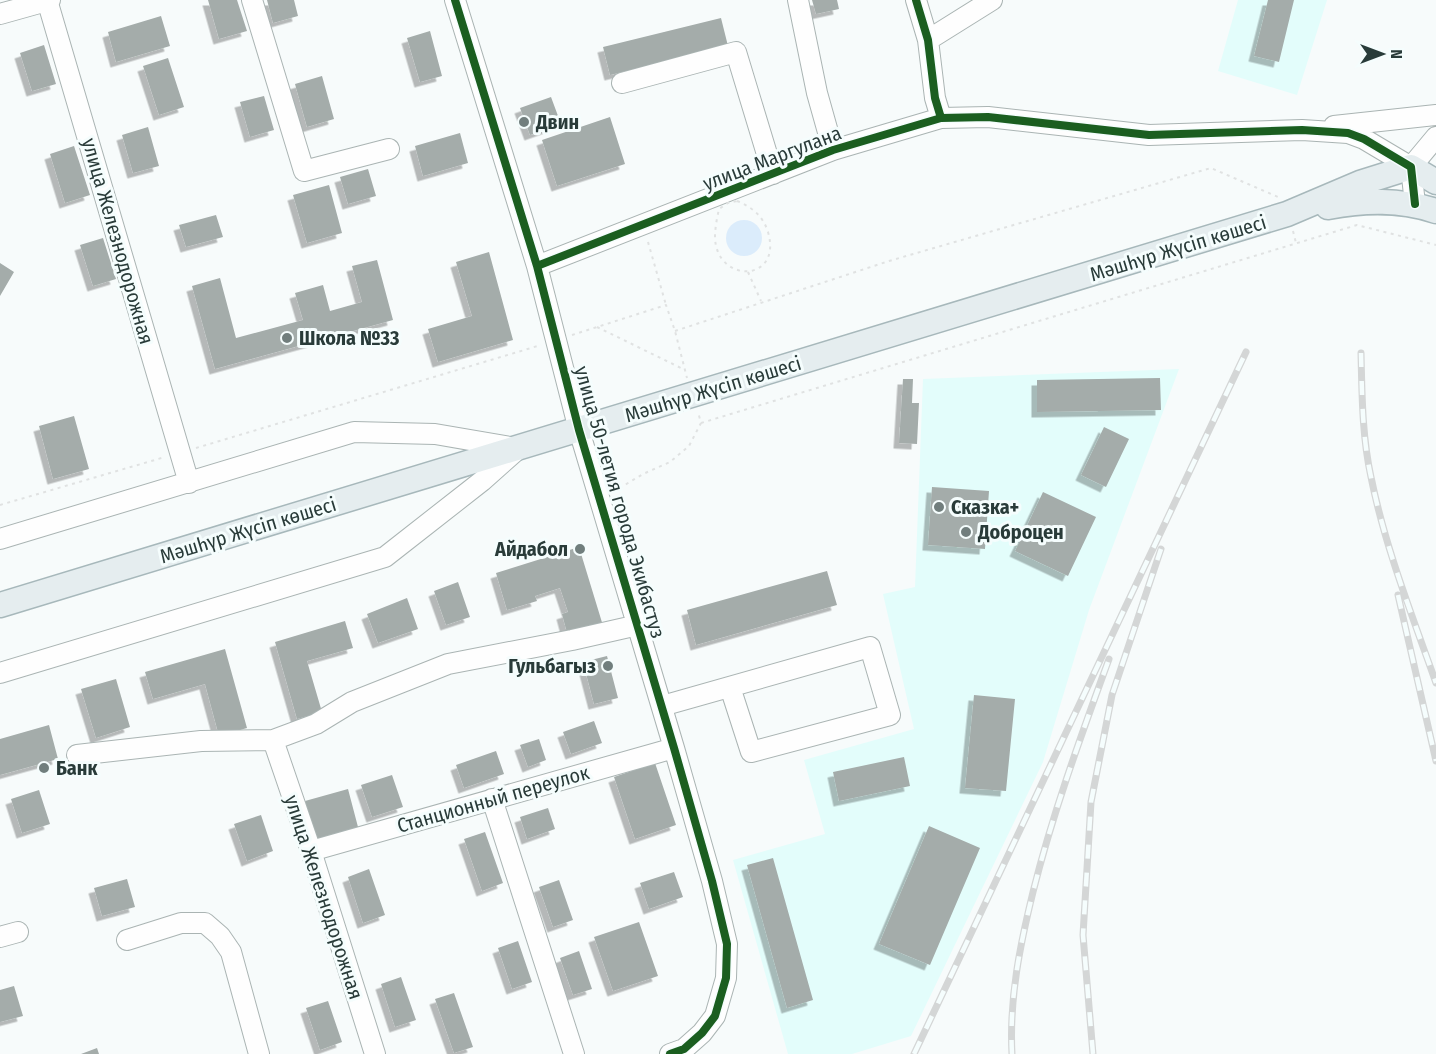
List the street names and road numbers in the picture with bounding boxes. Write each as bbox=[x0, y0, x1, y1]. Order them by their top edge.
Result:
street label: улица Маргулана bbox=[699, 121, 845, 195]
street label: улица Железнодорожная bbox=[77, 135, 159, 347]
street label: Мәшһүр Жүсіп көшесі bbox=[1087, 210, 1269, 286]
street label: Мәшһүр Жүсіп көшесі bbox=[622, 351, 804, 427]
street label: улица 50-летия города Экибастуз bbox=[570, 363, 670, 641]
street label: Мәшһүр Жүсіп көшесі bbox=[157, 492, 339, 568]
street label: Станционный переулок bbox=[394, 760, 592, 838]
street label: улица Железнодорожная bbox=[280, 792, 368, 1002]

